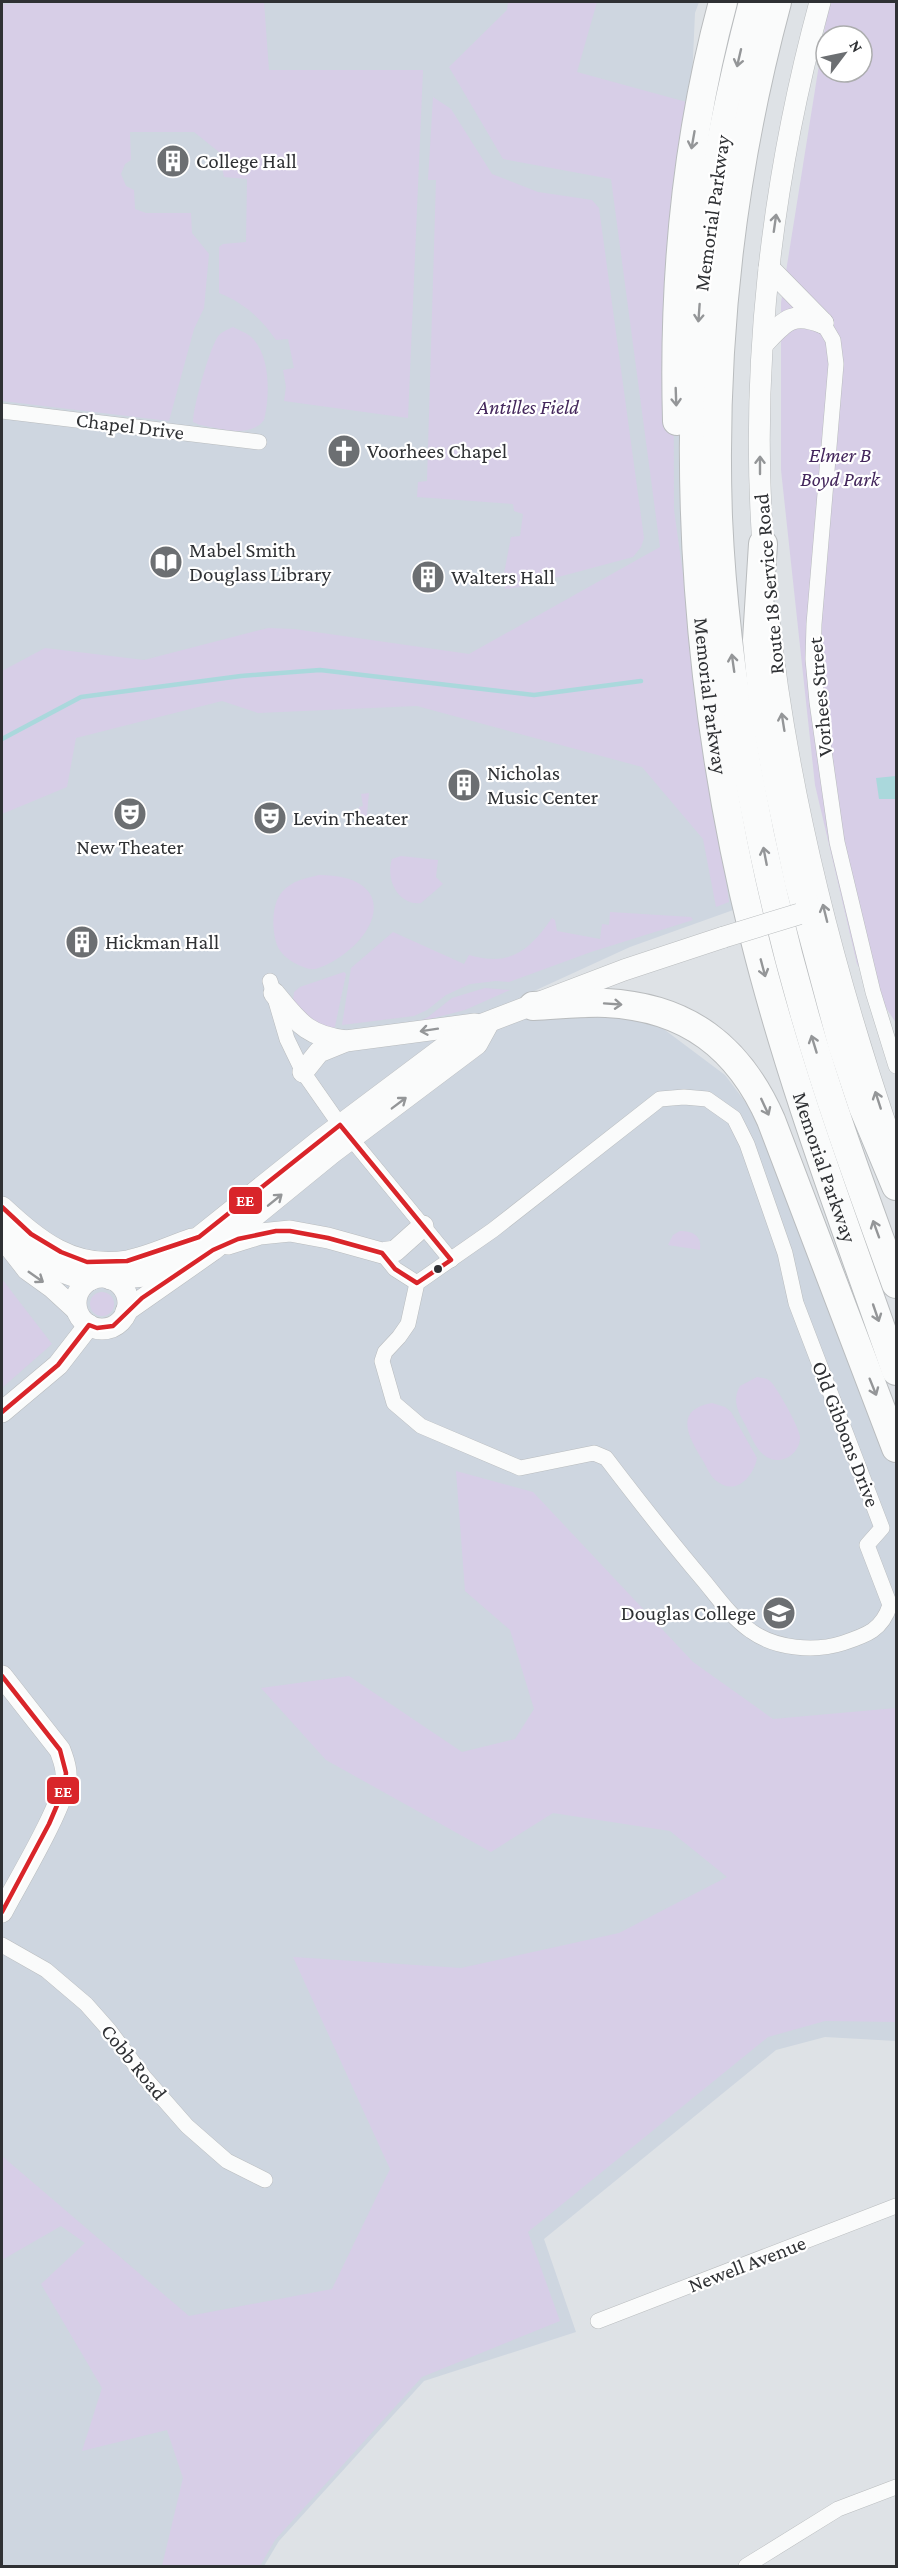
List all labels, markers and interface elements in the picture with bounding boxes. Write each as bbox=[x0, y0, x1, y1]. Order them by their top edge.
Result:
north arrow bbox=[814, 24, 874, 84]
text: N bbox=[846, 37, 866, 56]
one-way arrow bbox=[732, 48, 744, 67]
one-way arrow bbox=[687, 129, 698, 149]
street label: Memorial Parkway bbox=[689, 133, 735, 293]
building icon: College Hall bbox=[155, 143, 191, 179]
place label: College Hall bbox=[196, 149, 297, 173]
one-way arrow bbox=[769, 214, 780, 234]
one-way arrow bbox=[693, 302, 704, 322]
one-way arrow bbox=[670, 386, 682, 406]
park label: Antilles Field bbox=[476, 395, 580, 419]
street label: Chapel Drive bbox=[75, 407, 185, 445]
church icon: Voorhees Chapel bbox=[326, 433, 362, 469]
place label: Voorhees Chapel bbox=[367, 439, 507, 463]
park label: Elmer B Boyd Park bbox=[800, 443, 881, 491]
one-way arrow bbox=[754, 455, 766, 475]
street label: Route 18 Service Road bbox=[749, 493, 789, 675]
place label: Mabel Smith Douglass Library bbox=[189, 538, 331, 586]
library icon: Mabel Smith Douglass Library bbox=[148, 544, 184, 580]
building icon: Walters Hall bbox=[410, 559, 446, 595]
place label: Walters Hall bbox=[451, 565, 555, 589]
street label: Memorial Parkway bbox=[689, 617, 733, 776]
street label: Vorhees Street bbox=[803, 635, 837, 758]
one-way arrow bbox=[727, 654, 738, 674]
one-way arrow bbox=[778, 713, 789, 733]
place label: Nicholas Music Center bbox=[487, 761, 599, 809]
building icon: Nicholas Music Center bbox=[446, 767, 482, 803]
theatre icon: New Theater bbox=[112, 796, 148, 832]
theatre icon: Levin Theater bbox=[252, 800, 288, 836]
place label: Levin Theater bbox=[293, 806, 409, 830]
place label: New Theater bbox=[76, 835, 184, 859]
one-way arrow bbox=[759, 846, 770, 866]
one-way arrow bbox=[818, 903, 830, 922]
building icon: Hickman Hall bbox=[64, 924, 100, 960]
place label: Hickman Hall bbox=[105, 930, 219, 954]
one-way arrow bbox=[757, 959, 769, 978]
one-way arrow bbox=[602, 998, 622, 1009]
one-way arrow bbox=[420, 1025, 440, 1036]
one-way arrow bbox=[808, 1035, 819, 1054]
street label: Memorial Parkway bbox=[788, 1089, 862, 1246]
one-way arrow bbox=[872, 1091, 883, 1110]
one-way arrow bbox=[390, 1097, 406, 1110]
one-way arrow bbox=[760, 1098, 771, 1116]
line badge: EE bbox=[228, 1186, 263, 1215]
text: EE bbox=[236, 1192, 254, 1209]
one-way arrow bbox=[267, 1193, 282, 1207]
one-way arrow bbox=[870, 1220, 881, 1239]
unlabelled marker bbox=[432, 1263, 444, 1275]
one-way arrow bbox=[28, 1271, 44, 1283]
one-way arrow bbox=[871, 1303, 882, 1322]
street label: Old Gibbons Drive bbox=[807, 1358, 885, 1510]
one-way arrow bbox=[868, 1377, 879, 1396]
school or university icon: Douglas College bbox=[761, 1595, 797, 1631]
place label: Douglas College bbox=[621, 1601, 756, 1625]
line badge: EE bbox=[46, 1776, 80, 1805]
text: EE bbox=[54, 1783, 72, 1800]
street label: Cobb Road bbox=[96, 2019, 172, 2105]
street label: Newell Avenue bbox=[685, 2231, 809, 2297]

